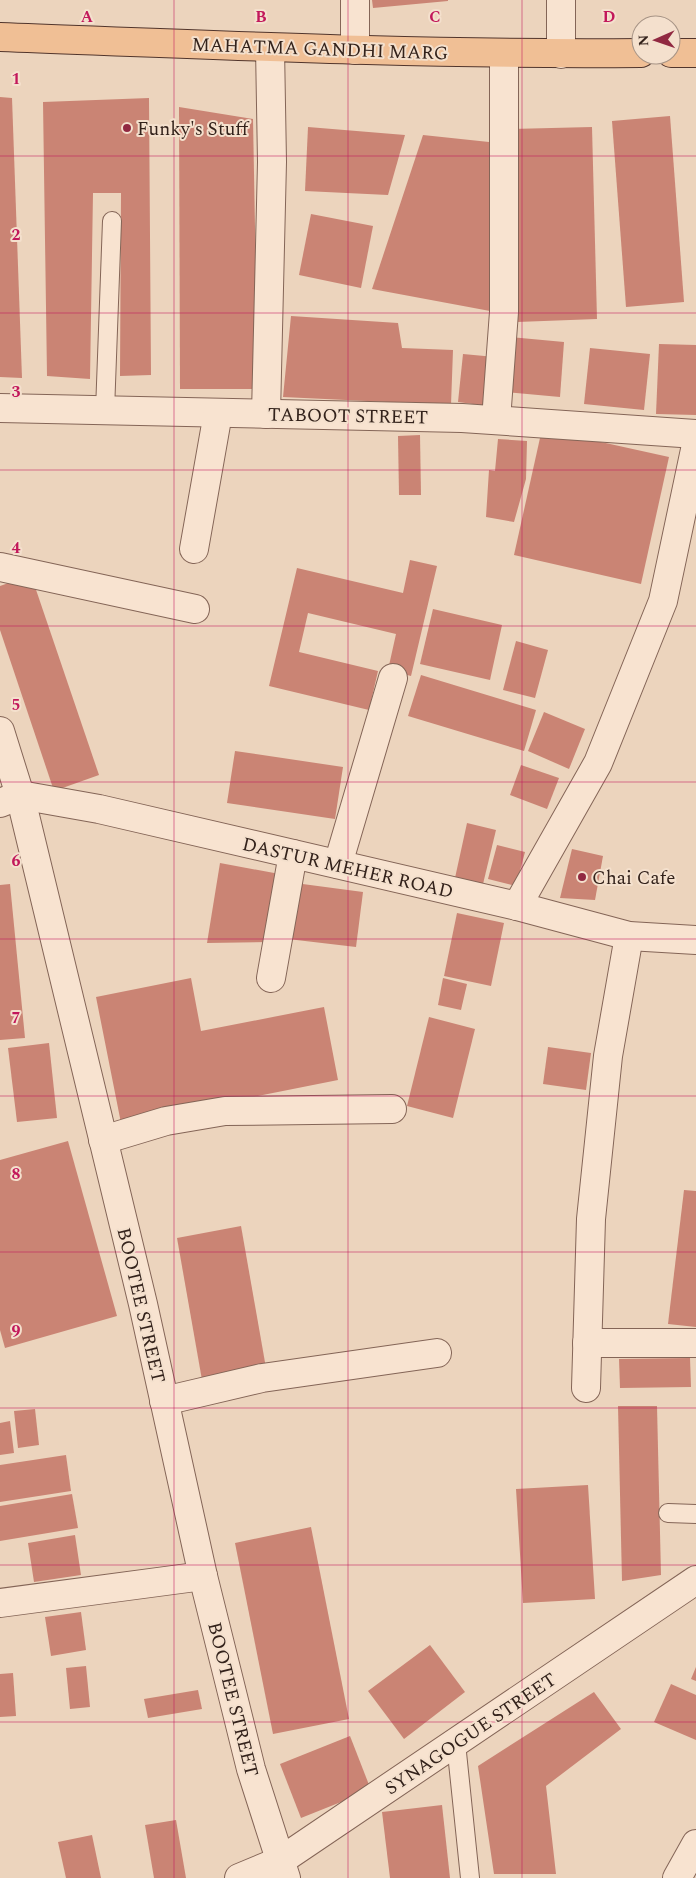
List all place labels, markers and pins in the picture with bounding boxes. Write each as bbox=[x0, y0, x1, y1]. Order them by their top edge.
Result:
place label: Funky's Stuff bbox=[137, 115, 250, 144]
marker: Funky's Stuff bbox=[121, 122, 133, 134]
place label: Chai Cafe bbox=[592, 864, 675, 893]
marker: Chai Cafe bbox=[576, 871, 588, 883]

